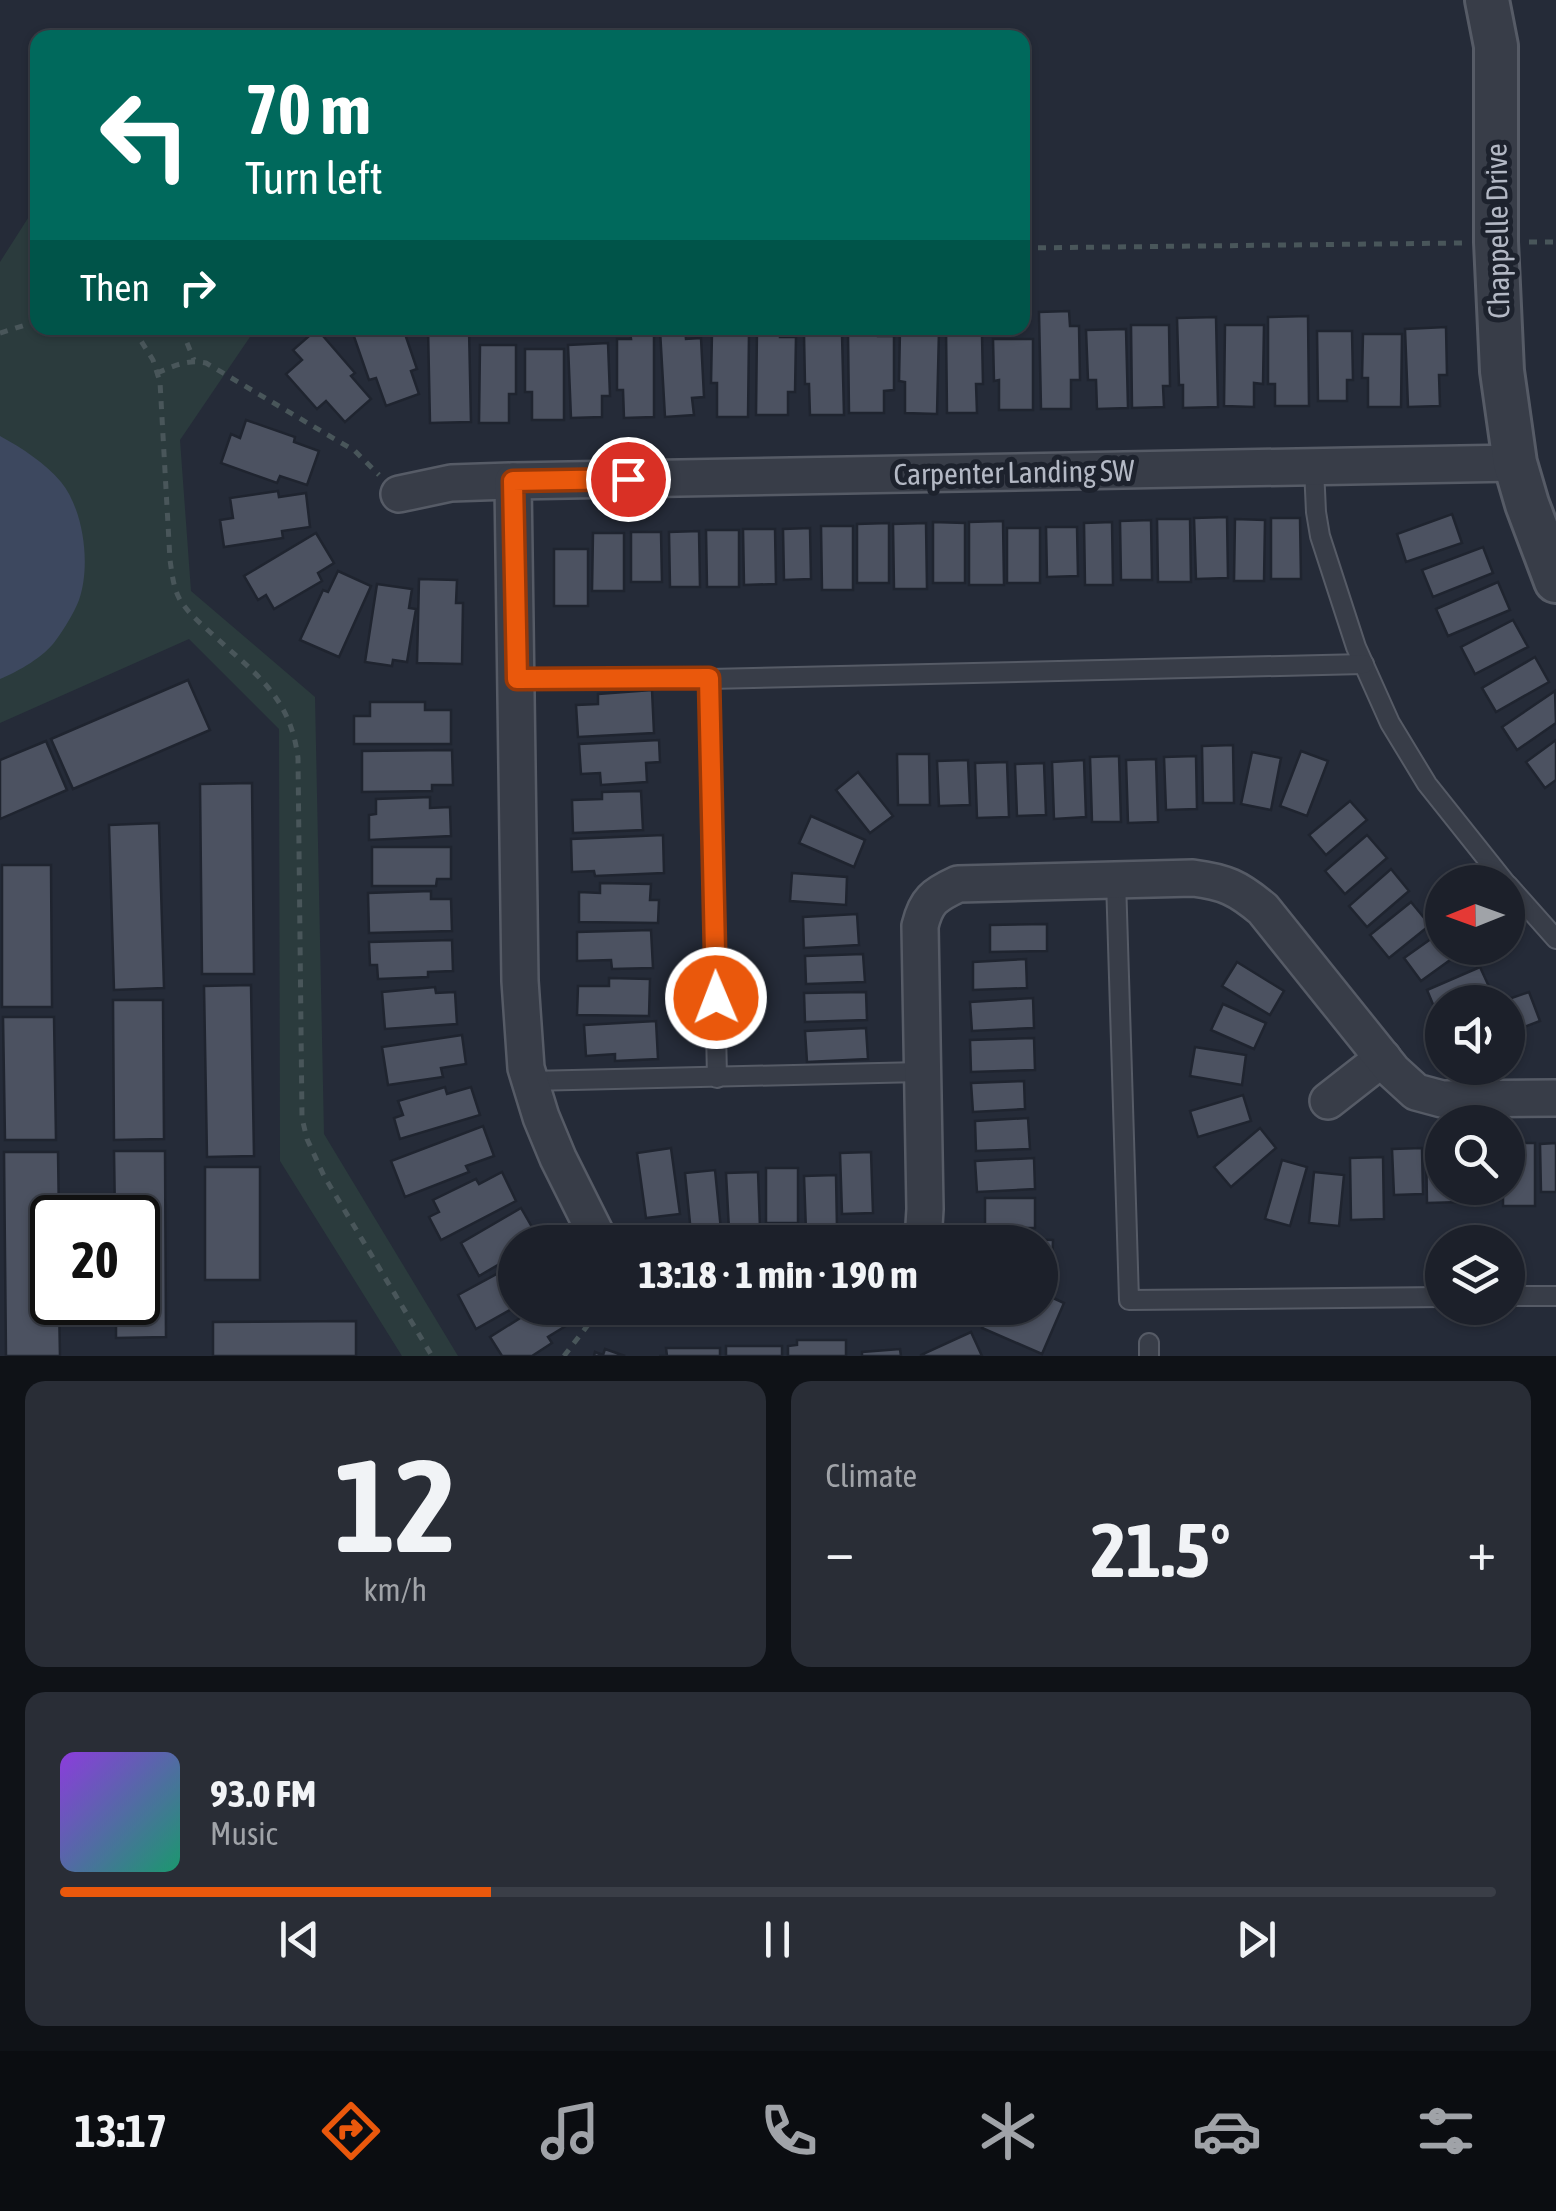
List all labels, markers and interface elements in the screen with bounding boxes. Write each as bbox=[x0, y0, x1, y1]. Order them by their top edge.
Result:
text: 70 m bbox=[245, 69, 371, 149]
icon: left bbox=[80, 70, 210, 200]
street label: Chappelle Drive bbox=[1478, 143, 1516, 319]
text: Turn left bbox=[245, 152, 383, 204]
icon: right bbox=[170, 260, 225, 315]
text: Then bbox=[80, 266, 150, 309]
pin bbox=[586, 437, 671, 522]
icon: arrive bbox=[601, 452, 656, 507]
street label: Carpenter Landing SW bbox=[893, 453, 1135, 491]
north arrow bbox=[1425, 865, 1525, 965]
map controls bbox=[1425, 865, 1525, 1325]
position arrow bbox=[664, 946, 768, 1050]
button: sound bbox=[1425, 985, 1525, 1085]
button: search bbox=[1425, 1105, 1525, 1205]
speed limit sign: 20 bbox=[30, 1195, 160, 1325]
button: layers bbox=[1425, 1225, 1525, 1325]
text: 13:18 · 1 min · 190 m bbox=[638, 1253, 918, 1296]
text: 12 bbox=[334, 1431, 456, 1580]
text: Climate bbox=[826, 1457, 917, 1494]
text: 21.5° bbox=[1091, 1507, 1231, 1593]
text: − bbox=[826, 1519, 854, 1582]
text: + bbox=[1467, 1519, 1496, 1582]
text: km/h bbox=[364, 1571, 427, 1608]
text: 93.0 FM bbox=[210, 1772, 316, 1815]
text: Music bbox=[210, 1815, 277, 1852]
icon: previous bbox=[272, 1912, 327, 1967]
icon: pause bbox=[750, 1912, 805, 1967]
icon: next bbox=[1229, 1912, 1284, 1967]
icon: directions bbox=[316, 2096, 386, 2166]
icon: music bbox=[535, 2096, 605, 2166]
icon: phone bbox=[754, 2096, 824, 2166]
icon: climate bbox=[973, 2096, 1043, 2166]
icon: car bbox=[1192, 2096, 1262, 2166]
icon: filters bbox=[1411, 2096, 1481, 2166]
text: 13:17 bbox=[75, 2105, 167, 2157]

